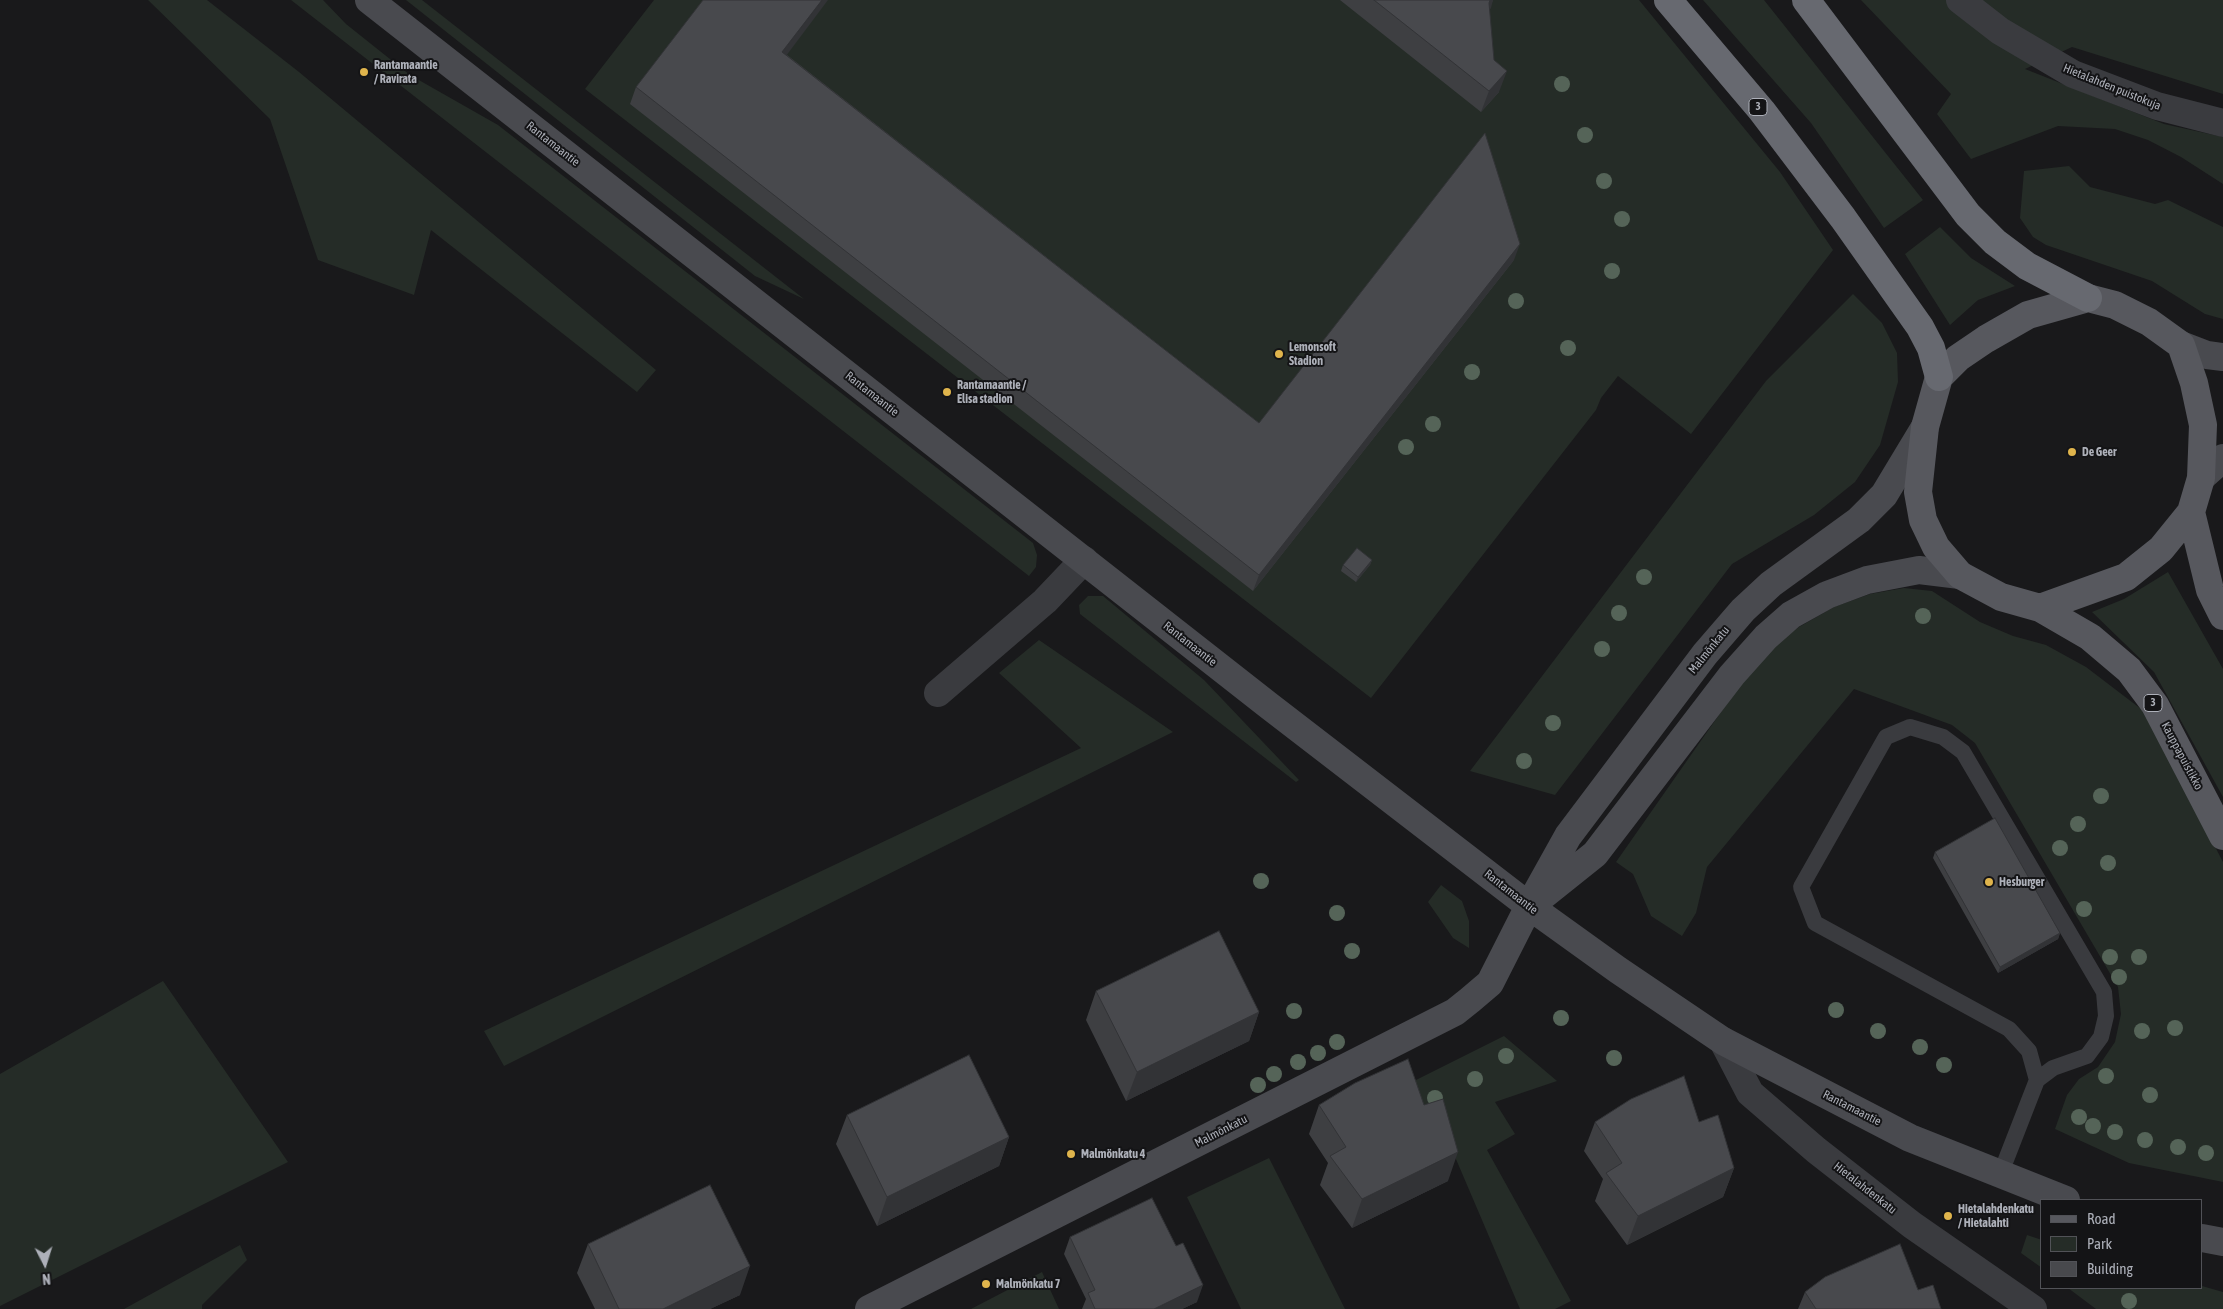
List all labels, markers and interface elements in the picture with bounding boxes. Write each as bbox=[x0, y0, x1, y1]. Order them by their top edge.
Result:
place label: Rantamaantie / Ravirata bbox=[374, 58, 438, 86]
street label: Hietalahden puistokuja bbox=[2061, 61, 2163, 113]
marker: Rantamaantie / Ravirata bbox=[358, 66, 370, 78]
road number: 3 bbox=[1749, 98, 1767, 115]
street label: Rantamaantie bbox=[523, 119, 583, 169]
place label: Lemonsoft Stadion bbox=[1289, 340, 1336, 368]
marker: Lemonsoft Stadion bbox=[1273, 348, 1285, 360]
street label: Rantamaantie bbox=[842, 369, 902, 419]
place label: Rantamaantie / Elisa stadion bbox=[957, 378, 1026, 406]
marker: Rantamaantie / Elisa stadion bbox=[941, 386, 953, 398]
place label: De Geer bbox=[2082, 445, 2117, 459]
marker: De Geer bbox=[2066, 446, 2078, 458]
street label: Rantamaantie bbox=[1160, 619, 1220, 669]
street label: Malmönkatu bbox=[1685, 623, 1733, 677]
road number: 3 bbox=[2144, 694, 2162, 711]
street label: Kauppapuistikko bbox=[2158, 720, 2206, 792]
street label: Rantamaantie bbox=[1481, 867, 1541, 917]
place label: Hesburger bbox=[1999, 875, 2044, 889]
marker: Hesburger bbox=[1983, 876, 1995, 888]
street label: Rantamaantie bbox=[1820, 1087, 1884, 1129]
street label: Malmönkatu bbox=[1192, 1112, 1250, 1150]
place label: Malmönkatu 4 bbox=[1081, 1147, 1145, 1161]
marker: Malmönkatu 4 bbox=[1065, 1148, 1077, 1160]
street label: Hietalahdenkatu bbox=[1831, 1159, 1899, 1217]
legend bbox=[2040, 1199, 2203, 1289]
place label: Hietalahdenkatu / Hietalahti bbox=[1958, 1202, 2034, 1230]
marker: Hietalahdenkatu / Hietalahti bbox=[1942, 1210, 1954, 1222]
text: Road bbox=[2087, 1210, 2116, 1227]
text: Park bbox=[2087, 1235, 2112, 1252]
north arrow bbox=[20, 1239, 70, 1289]
text: Building bbox=[2087, 1260, 2133, 1277]
text: N bbox=[42, 1271, 51, 1287]
place label: Malmönkatu 7 bbox=[996, 1277, 1060, 1291]
marker: Malmönkatu 7 bbox=[980, 1278, 992, 1290]

